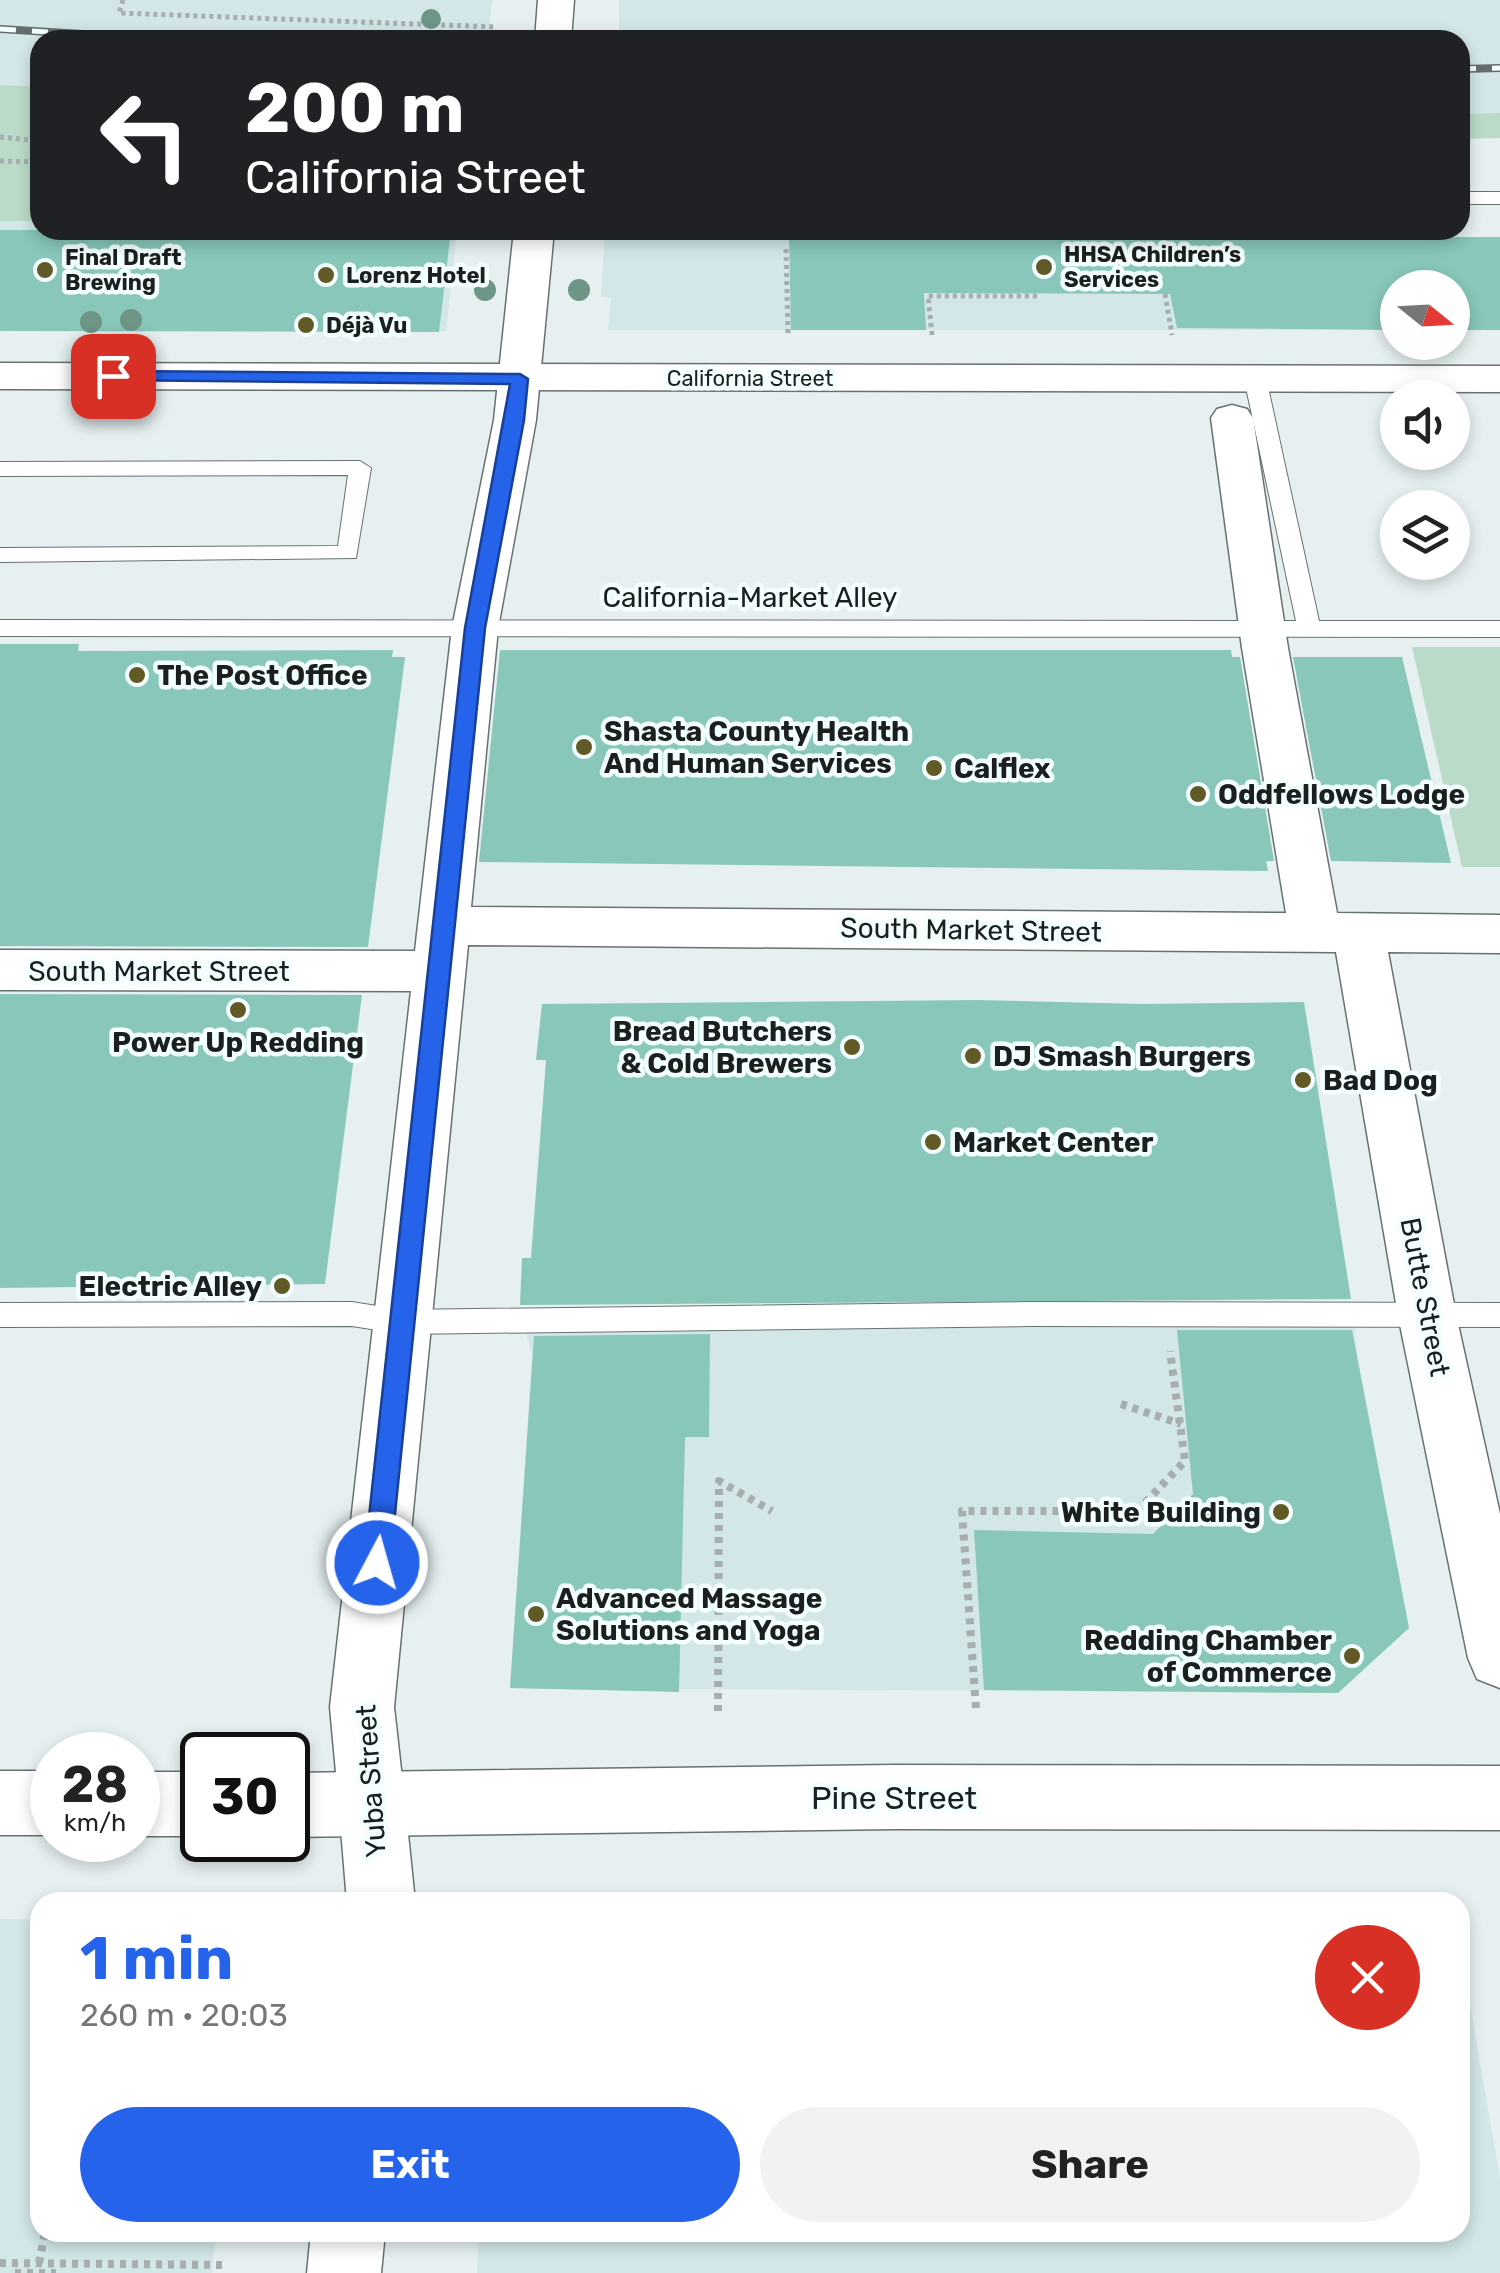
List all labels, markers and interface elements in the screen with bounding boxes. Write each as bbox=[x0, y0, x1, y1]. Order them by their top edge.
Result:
text: 200 m bbox=[245, 67, 465, 150]
icon: left bbox=[80, 70, 210, 200]
text: California Street bbox=[245, 151, 586, 204]
place label: HHSA Children’s Services bbox=[1064, 241, 1241, 293]
place label: Final Draft Brewing bbox=[65, 244, 181, 296]
marker: HHSA Children’s Services bbox=[1033, 256, 1055, 278]
marker: Final Draft Brewing bbox=[34, 259, 56, 281]
place label: Lorenz Hotel bbox=[346, 262, 486, 289]
marker: Lorenz Hotel bbox=[315, 264, 337, 286]
north arrow bbox=[1380, 270, 1470, 360]
map controls bbox=[1380, 270, 1470, 580]
place label: Déjà Vu bbox=[326, 312, 407, 339]
marker: Déjà Vu bbox=[295, 314, 317, 336]
pin bbox=[71, 334, 156, 419]
icon: arrive bbox=[86, 349, 141, 404]
street label: California Street bbox=[667, 365, 834, 392]
button: sound bbox=[1380, 380, 1470, 470]
button: layers bbox=[1380, 490, 1470, 580]
street label: California-Market Alley bbox=[602, 581, 898, 614]
place label: The Post Office bbox=[157, 659, 368, 692]
marker: The Post Office bbox=[126, 664, 148, 686]
place label: Shasta County Health And Human Services bbox=[604, 715, 909, 780]
marker: Shasta County Health And Human Services bbox=[573, 736, 595, 758]
place label: Calflex bbox=[954, 752, 1051, 785]
marker: Calflex bbox=[923, 757, 945, 779]
place label: Oddfellows Lodge bbox=[1218, 778, 1465, 811]
marker: Oddfellows Lodge bbox=[1187, 783, 1209, 805]
street label: South Market Street bbox=[840, 911, 1102, 949]
street label: South Market Street bbox=[28, 955, 290, 988]
marker: Power Up Redding bbox=[227, 999, 249, 1021]
place label: Bread Butchers & Cold Brewers bbox=[613, 1015, 832, 1080]
place label: Power Up Redding bbox=[112, 1026, 364, 1059]
marker: Bread Butchers & Cold Brewers bbox=[841, 1036, 863, 1058]
place label: DJ Smash Burgers bbox=[993, 1040, 1251, 1073]
marker: DJ Smash Burgers bbox=[962, 1045, 984, 1067]
place label: Bad Dog bbox=[1323, 1064, 1438, 1097]
marker: Bad Dog bbox=[1292, 1069, 1314, 1091]
place label: Market Center bbox=[953, 1126, 1154, 1159]
marker: Market Center bbox=[922, 1131, 944, 1153]
street label: Butte Street bbox=[1393, 1215, 1457, 1379]
place label: Electric Alley bbox=[79, 1270, 262, 1303]
marker: Electric Alley bbox=[271, 1275, 293, 1297]
place label: White Building bbox=[1061, 1496, 1261, 1529]
marker: White Building bbox=[1270, 1501, 1292, 1523]
position arrow bbox=[325, 1511, 429, 1615]
place label: Advanced Massage Solutions and Yoga bbox=[556, 1582, 822, 1647]
marker: Advanced Massage Solutions and Yoga bbox=[525, 1603, 547, 1625]
place label: Redding Chamber of Commerce bbox=[1084, 1624, 1332, 1689]
marker: Redding Chamber of Commerce bbox=[1341, 1645, 1363, 1667]
street label: Yuba Street bbox=[349, 1703, 393, 1859]
speed limit sign: 30 bbox=[180, 1732, 310, 1862]
text: 28 bbox=[62, 1755, 128, 1815]
street label: Pine Street bbox=[811, 1779, 977, 1817]
text: km/h bbox=[64, 1808, 126, 1837]
text: 1 min bbox=[80, 1923, 233, 1994]
button: close bbox=[1315, 1925, 1420, 2030]
text: 260 m · 20:03 bbox=[80, 1996, 288, 2034]
button: Exit bbox=[80, 2107, 740, 2222]
button: Share bbox=[760, 2107, 1420, 2222]

